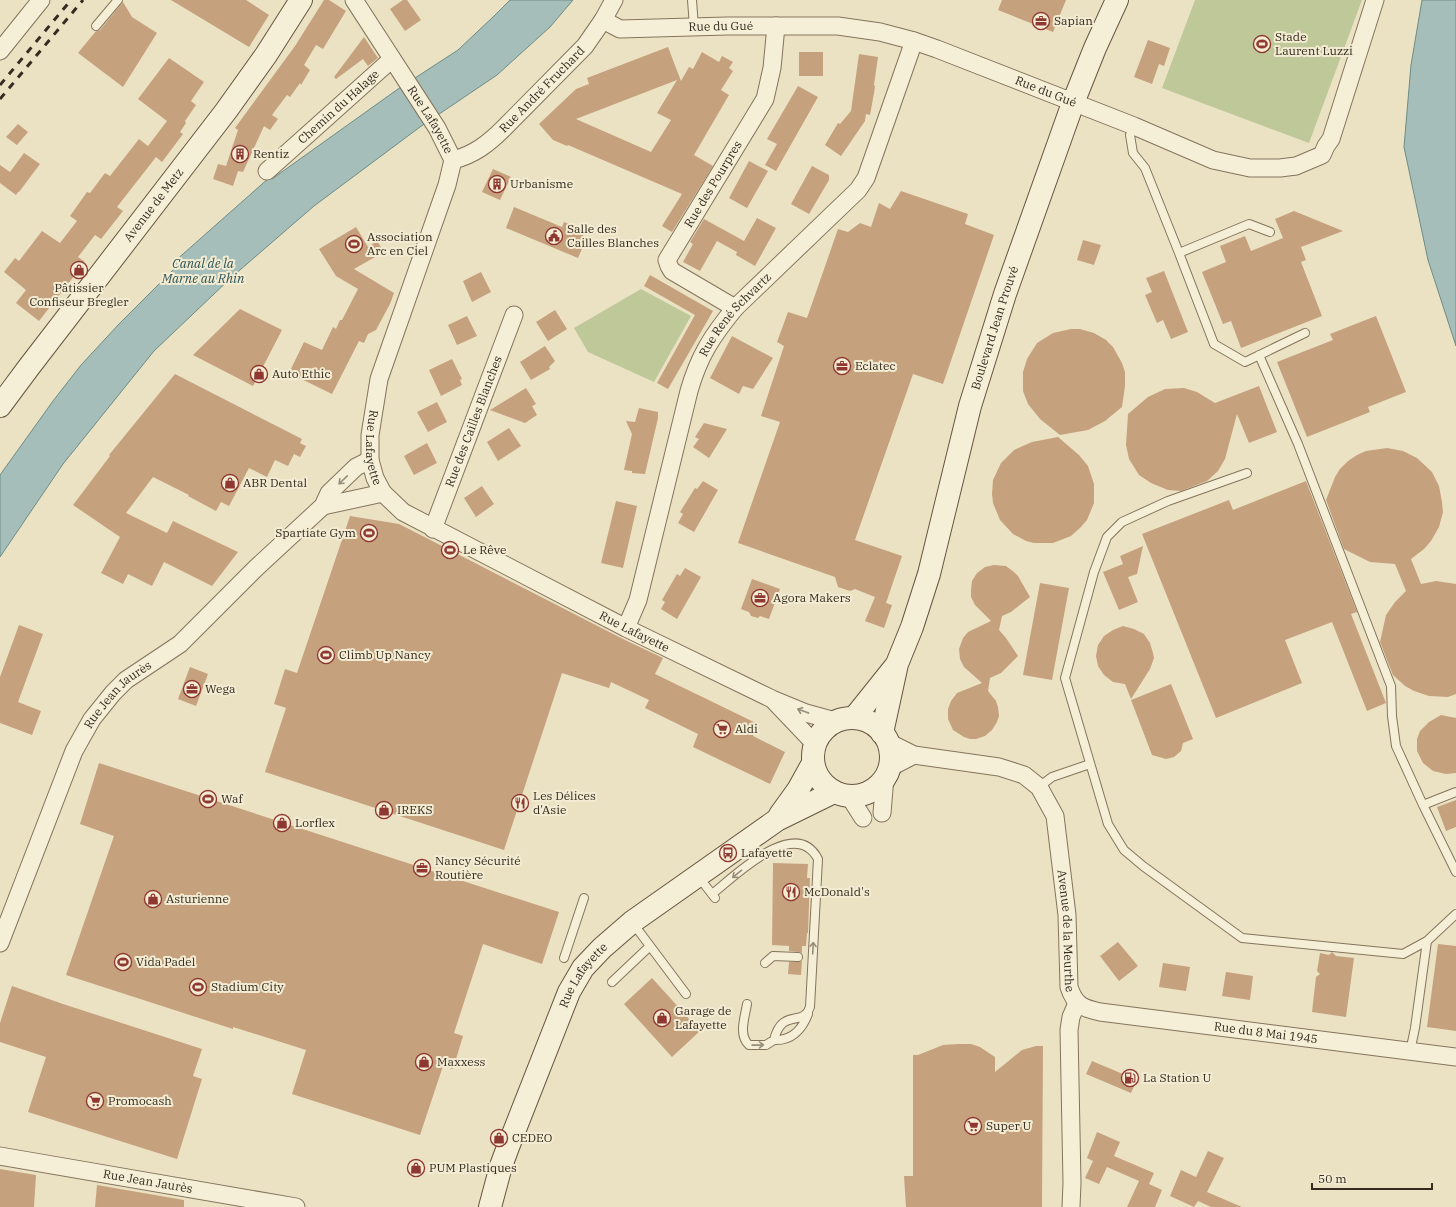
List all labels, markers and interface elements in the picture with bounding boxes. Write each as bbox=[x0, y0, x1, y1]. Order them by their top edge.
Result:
office icon: Sapian bbox=[1031, 11, 1051, 31]
place label: Sapian bbox=[1054, 13, 1093, 28]
street label: Rue du Gué bbox=[688, 18, 753, 34]
place label: Stade Laurent Luzzi bbox=[1275, 29, 1353, 58]
sports icon: Stade Laurent Luzzi bbox=[1252, 34, 1272, 54]
street label: Rue André Fruchard bbox=[496, 43, 588, 136]
street label: Chemin du Halage bbox=[294, 66, 382, 147]
street label: Rue du Gué bbox=[1013, 72, 1079, 110]
street label: Rue Lafayette bbox=[405, 83, 457, 156]
street label: Rue des Pourpres bbox=[681, 138, 745, 230]
building icon: Rentiz bbox=[230, 144, 250, 164]
place label: Rentiz bbox=[253, 146, 289, 161]
street label: Avenue de Metz bbox=[120, 165, 186, 244]
building icon: Urbanisme bbox=[487, 174, 507, 194]
place label: Urbanisme bbox=[510, 176, 573, 191]
place label: Salle des Cailles Blanches bbox=[567, 221, 659, 250]
public building icon: Salle des Cailles Blanches bbox=[544, 226, 564, 246]
place label: Association Arc en Ciel bbox=[367, 229, 433, 258]
sports icon: Association Arc en Ciel bbox=[344, 234, 364, 254]
water label: Canal de la Marne au Rhin bbox=[161, 255, 245, 287]
shop icon: Pâtissier Confiseur Bregler bbox=[69, 260, 89, 280]
street label: Boulevard Jean Prouvé bbox=[968, 264, 1021, 392]
street label: Rue René Schvartz bbox=[695, 269, 774, 359]
place label: Pâtissier Confiseur Bregler bbox=[29, 280, 129, 309]
street label: Rue des Cailles Blanches bbox=[442, 353, 505, 489]
office icon: Eclatec bbox=[832, 356, 852, 376]
place label: Eclatec bbox=[855, 358, 896, 373]
shop icon: Auto Ethic bbox=[249, 364, 269, 384]
place label: Auto Ethic bbox=[272, 366, 331, 381]
street label: Rue Lafayette bbox=[363, 409, 385, 488]
shop icon: ABR Dental bbox=[220, 473, 240, 493]
place label: ABR Dental bbox=[243, 475, 307, 490]
one-way arrow bbox=[338, 475, 348, 485]
sports icon: Spartiate Gym bbox=[359, 523, 379, 543]
place label: Spartiate Gym bbox=[275, 525, 357, 540]
sports icon: Le Rêve bbox=[440, 540, 460, 560]
place label: Le Rêve bbox=[463, 542, 506, 557]
office icon: Agora Makers bbox=[750, 588, 770, 608]
place label: Agora Makers bbox=[773, 590, 851, 605]
street label: Rue Lafayette bbox=[597, 607, 672, 655]
sports icon: Climb Up Nancy bbox=[316, 645, 336, 665]
place label: Climb Up Nancy bbox=[339, 647, 431, 662]
street label: Rue Jean Jaurès bbox=[80, 657, 154, 731]
office icon: Wega bbox=[182, 679, 202, 699]
place label: Wega bbox=[205, 681, 236, 696]
one-way arrow bbox=[798, 707, 810, 715]
supermarket icon: Aldi bbox=[712, 719, 732, 739]
place label: Aldi bbox=[735, 721, 758, 736]
place label: Les Délices d'Asie bbox=[533, 788, 596, 817]
sports icon: Waf bbox=[198, 789, 218, 809]
place label: Waf bbox=[221, 791, 243, 806]
restaurant icon: Les Délices d'Asie bbox=[510, 793, 530, 813]
shop icon: IREKS bbox=[374, 800, 394, 820]
place label: IREKS bbox=[397, 802, 432, 817]
shop icon: Lorflex bbox=[272, 813, 292, 833]
place label: Lorflex bbox=[295, 815, 335, 830]
bus stop icon: Lafayette bbox=[718, 843, 738, 863]
place label: Lafayette bbox=[741, 845, 793, 860]
place label: Nancy Sécurité Routière bbox=[435, 853, 521, 882]
office icon: Nancy Sécurité Routière bbox=[412, 858, 432, 878]
one-way arrow bbox=[732, 869, 743, 878]
street label: Avenue de la Meurthe bbox=[1055, 869, 1078, 994]
restaurant icon: McDonald's bbox=[781, 882, 801, 902]
place label: McDonald's bbox=[804, 884, 870, 899]
shop icon: Asturienne bbox=[143, 889, 163, 909]
place label: Asturienne bbox=[166, 891, 229, 906]
street label: Rue Lafayette bbox=[556, 939, 610, 1010]
one-way arrow bbox=[810, 942, 817, 955]
sports icon: Vida Padel bbox=[113, 952, 133, 972]
place label: Vida Padel bbox=[136, 954, 196, 969]
sports icon: Stadium City bbox=[188, 977, 208, 997]
place label: Stadium City bbox=[211, 979, 284, 994]
place label: Garage de Lafayette bbox=[675, 1003, 732, 1032]
shop icon: Garage de Lafayette bbox=[652, 1008, 672, 1028]
street label: Rue du 8 Mai 1945 bbox=[1213, 1018, 1319, 1046]
one-way arrow bbox=[751, 1041, 764, 1049]
shop icon: Maxxess bbox=[414, 1052, 434, 1072]
place label: Maxxess bbox=[437, 1054, 485, 1069]
fuel station icon: La Station U bbox=[1120, 1068, 1140, 1088]
place label: La Station U bbox=[1143, 1070, 1211, 1085]
supermarket icon: Promocash bbox=[85, 1091, 105, 1111]
place label: Promocash bbox=[108, 1093, 172, 1108]
supermarket icon: Super U bbox=[963, 1116, 983, 1136]
place label: Super U bbox=[986, 1118, 1031, 1133]
shop icon: CEDEO bbox=[489, 1128, 509, 1148]
place label: CEDEO bbox=[512, 1130, 552, 1145]
shop icon: PUM Plastiques bbox=[406, 1158, 426, 1178]
place label: PUM Plastiques bbox=[429, 1160, 517, 1175]
scale bar bbox=[1312, 1165, 1432, 1191]
street label: Rue Jean Jaurès bbox=[102, 1166, 194, 1196]
text: 50 m bbox=[1318, 1171, 1347, 1186]

